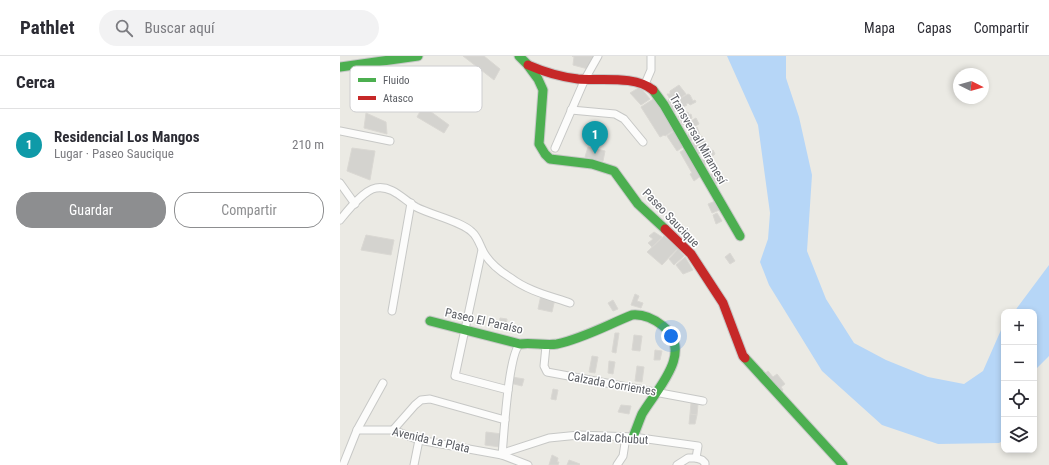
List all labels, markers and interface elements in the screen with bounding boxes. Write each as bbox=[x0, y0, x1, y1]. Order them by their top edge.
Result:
search box bbox=[99, 10, 379, 46]
text: Pathlet bbox=[20, 16, 75, 39]
icon: search bbox=[113, 17, 135, 39]
text: Buscar aquí bbox=[145, 19, 214, 37]
text: Mapa bbox=[864, 20, 895, 36]
text: Capas bbox=[917, 20, 952, 36]
text: Compartir bbox=[974, 20, 1029, 36]
legend bbox=[350, 66, 482, 112]
north arrow bbox=[953, 68, 989, 104]
text: Cerca bbox=[16, 72, 55, 92]
text: Fluido bbox=[383, 74, 410, 87]
text: Atasco bbox=[383, 92, 414, 105]
street label: Transversal Miramesí bbox=[667, 92, 730, 187]
pin: 1 bbox=[582, 121, 608, 154]
text: Residencial Los Mangos bbox=[54, 128, 200, 146]
text: 1 bbox=[26, 137, 32, 152]
text: 210 m bbox=[292, 137, 324, 152]
text: Lugar · Paseo Saucique bbox=[54, 146, 174, 161]
street label: Paseo Saucique bbox=[640, 186, 703, 250]
button: Guardar bbox=[16, 192, 166, 228]
button: Compartir bbox=[174, 192, 324, 228]
street label: Paseo El Paraíso bbox=[444, 305, 524, 337]
map controls bbox=[1001, 309, 1037, 453]
button: + bbox=[1001, 309, 1037, 345]
your location bbox=[661, 326, 681, 346]
button: − bbox=[1001, 345, 1037, 381]
street label: Calzada Corrientes bbox=[567, 369, 657, 399]
button: locate bbox=[1001, 381, 1037, 417]
button: layers bbox=[1001, 417, 1037, 453]
street label: Avenida La Plata bbox=[391, 424, 471, 456]
street label: Calzada Chubut bbox=[573, 429, 649, 447]

